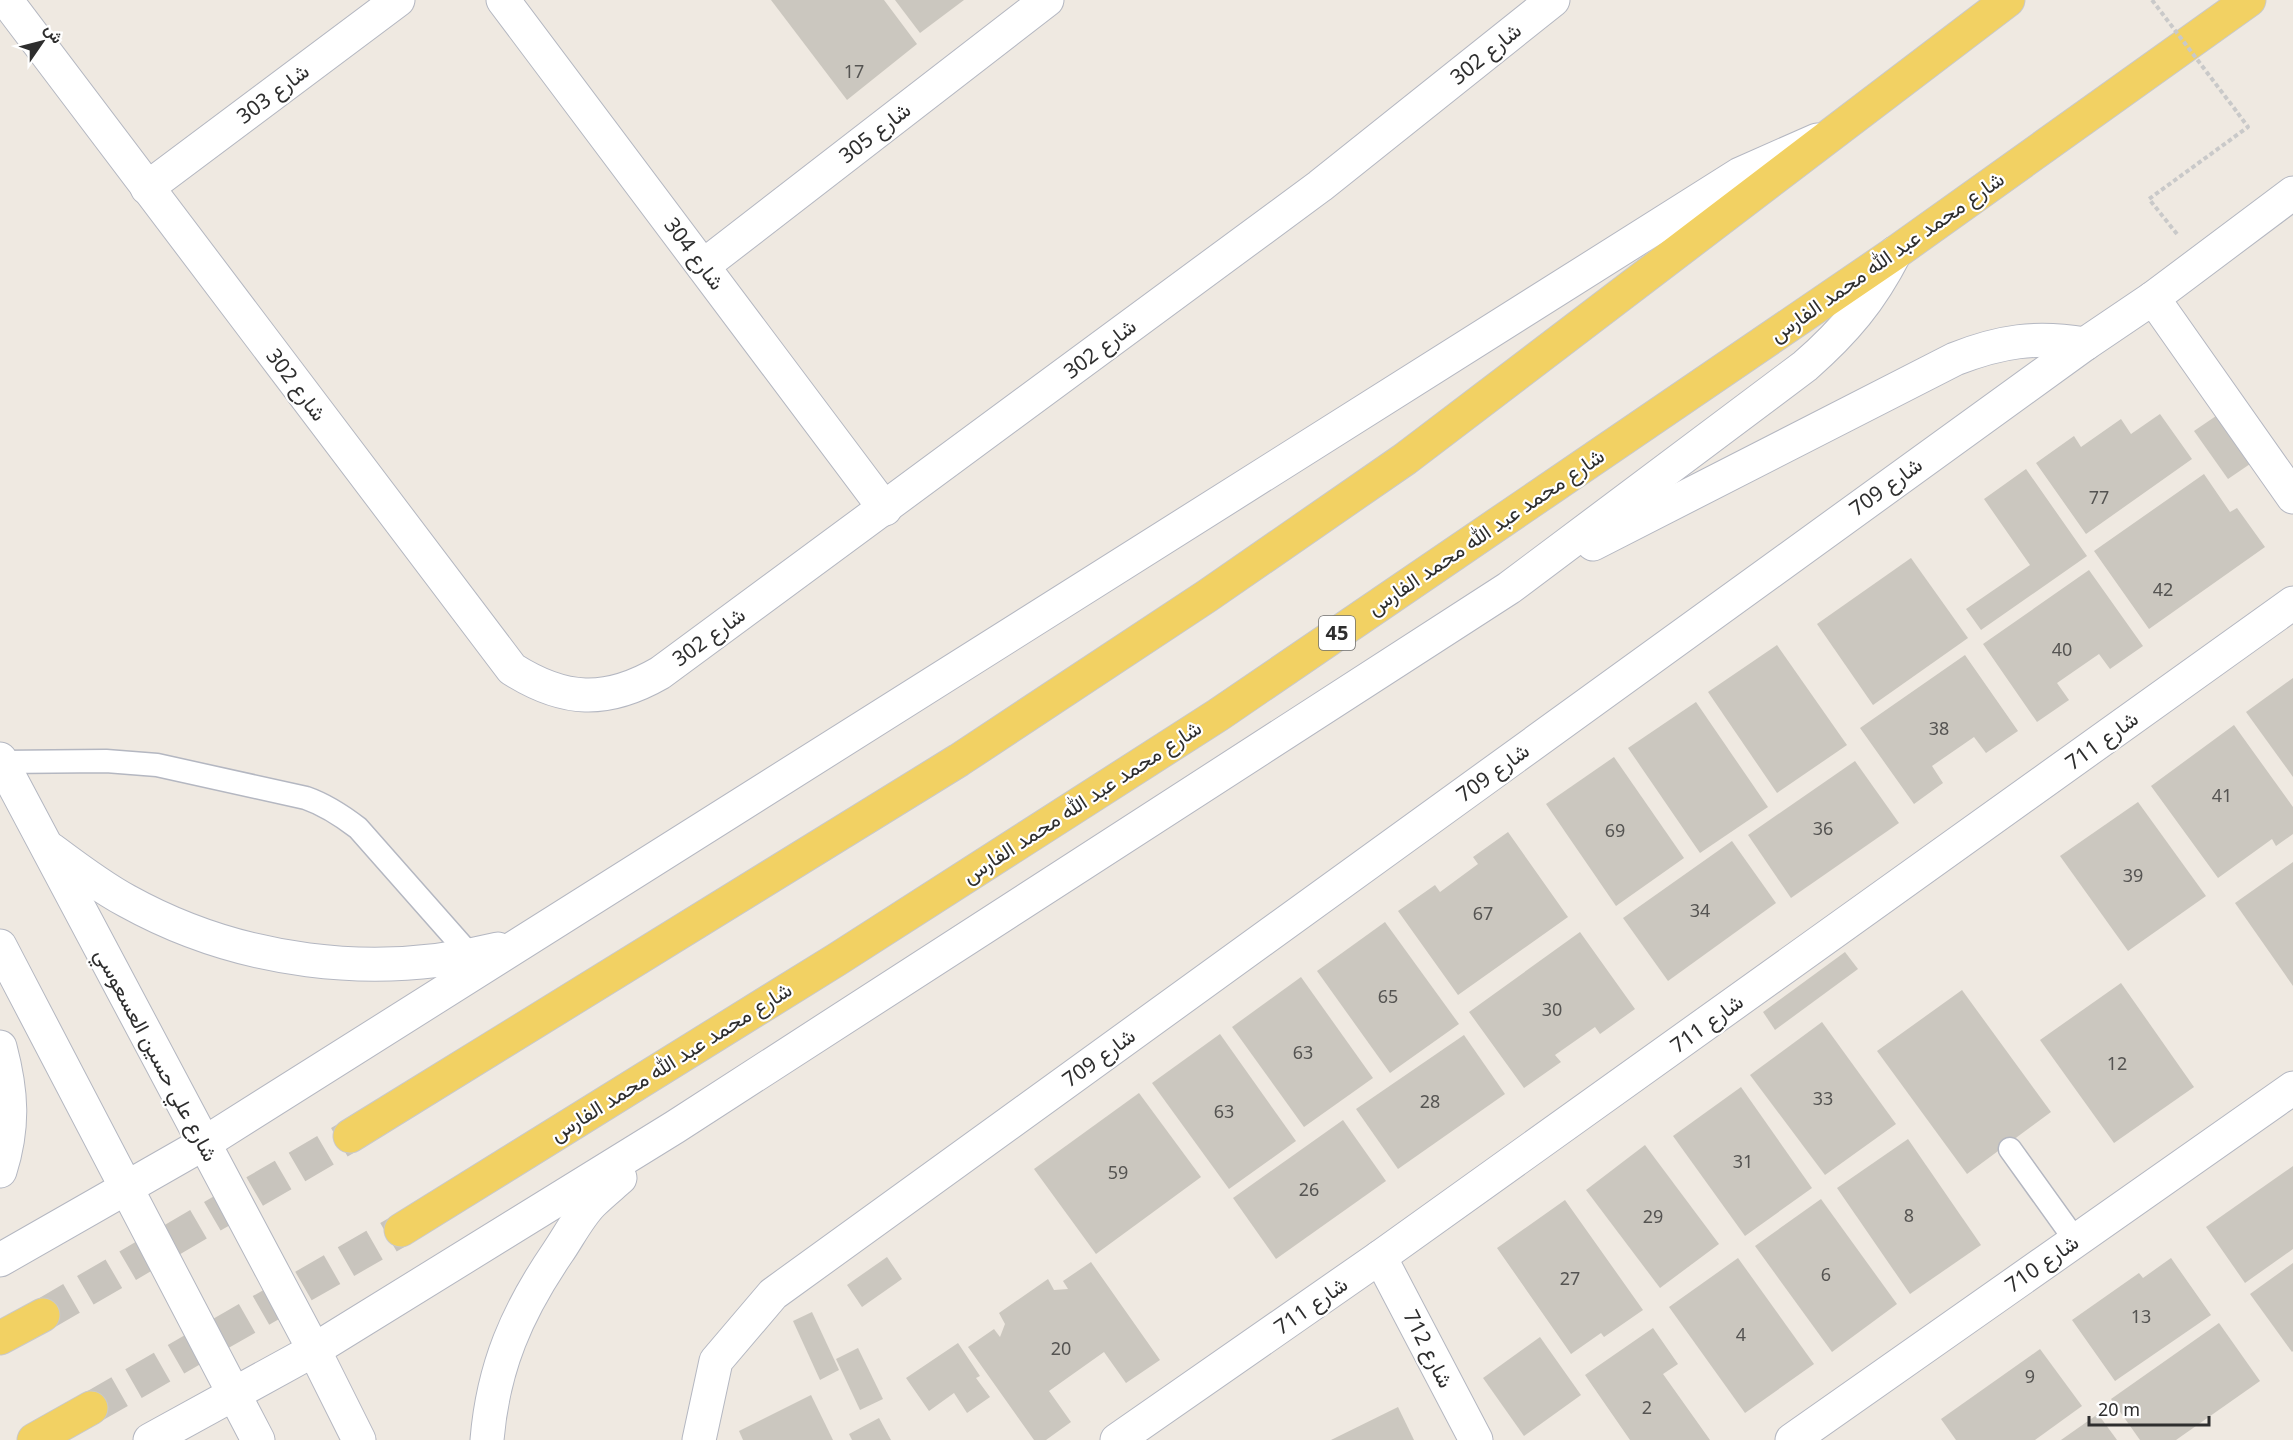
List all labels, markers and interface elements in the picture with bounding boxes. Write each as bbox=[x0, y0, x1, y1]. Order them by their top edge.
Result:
north arrow bbox=[12, 12, 72, 72]
street label: شارع 302 bbox=[1444, 16, 1527, 91]
text: ش bbox=[40, 19, 69, 48]
street label: شارع 303 bbox=[231, 57, 315, 130]
house number: 17 bbox=[844, 59, 864, 83]
street label: شارع 305 bbox=[833, 95, 917, 170]
street label: شارع محمد عبد الله محمد الفارس bbox=[1764, 164, 2010, 349]
street label: شارع 304 bbox=[658, 212, 731, 296]
street label: شارع 302 bbox=[1058, 312, 1142, 385]
street label: شارع 302 bbox=[260, 343, 333, 427]
street label: شارع محمد عبد الله محمد الفارس bbox=[1362, 441, 1610, 622]
street label: شارع 709 bbox=[1843, 450, 1928, 523]
house number: 77 bbox=[2089, 485, 2109, 509]
house number: 42 bbox=[2153, 577, 2173, 601]
street label: شارع 302 bbox=[666, 600, 751, 673]
road number: 45 bbox=[1319, 616, 1355, 650]
house number: 40 bbox=[2052, 637, 2072, 661]
street label: شارع 711 bbox=[2059, 704, 2144, 777]
street label: شارع محمد عبد الله محمد الفارس bbox=[956, 713, 1207, 890]
house number: 38 bbox=[1929, 716, 1949, 740]
street label: شارع 709 bbox=[1450, 736, 1535, 809]
house number: 41 bbox=[2212, 783, 2232, 807]
house number: 36 bbox=[1813, 816, 1833, 840]
house number: 69 bbox=[1605, 818, 1625, 842]
house number: 39 bbox=[2123, 863, 2143, 887]
house number: 34 bbox=[1690, 898, 1710, 922]
house number: 67 bbox=[1473, 901, 1493, 925]
street label: شارع علي حسين العسعوسي bbox=[85, 943, 225, 1168]
street label: شارع محمد عبد الله محمد الفارس bbox=[544, 975, 797, 1148]
house number: 65 bbox=[1378, 984, 1398, 1008]
street label: شارع 711 bbox=[1664, 987, 1749, 1060]
house number: 30 bbox=[1542, 997, 1562, 1021]
street label: شارع 709 bbox=[1056, 1021, 1141, 1094]
house number: 63 bbox=[1293, 1040, 1313, 1064]
house number: 12 bbox=[2107, 1051, 2127, 1075]
house number: 33 bbox=[1813, 1086, 1833, 1110]
house number: 28 bbox=[1420, 1089, 1440, 1113]
house number: 63 bbox=[1214, 1099, 1234, 1123]
house number: 31 bbox=[1733, 1149, 1753, 1173]
house number: 59 bbox=[1108, 1160, 1128, 1184]
house number: 26 bbox=[1299, 1177, 1319, 1201]
house number: 8 bbox=[1904, 1203, 1914, 1227]
house number: 29 bbox=[1643, 1204, 1663, 1228]
street label: شارع 710 bbox=[1999, 1228, 2084, 1299]
house number: 6 bbox=[1821, 1262, 1831, 1286]
house number: 27 bbox=[1560, 1266, 1580, 1290]
street label: شارع 711 bbox=[1268, 1270, 1353, 1341]
house number: 13 bbox=[2131, 1304, 2151, 1328]
street label: شارع 712 bbox=[1397, 1305, 1460, 1393]
house number: 4 bbox=[1736, 1322, 1746, 1346]
house number: 20 bbox=[1051, 1336, 1071, 1360]
house number: 9 bbox=[2025, 1364, 2035, 1388]
scale bar bbox=[2089, 1389, 2209, 1427]
house number: 2 bbox=[1642, 1395, 1652, 1419]
text: 20 m bbox=[2098, 1397, 2140, 1421]

